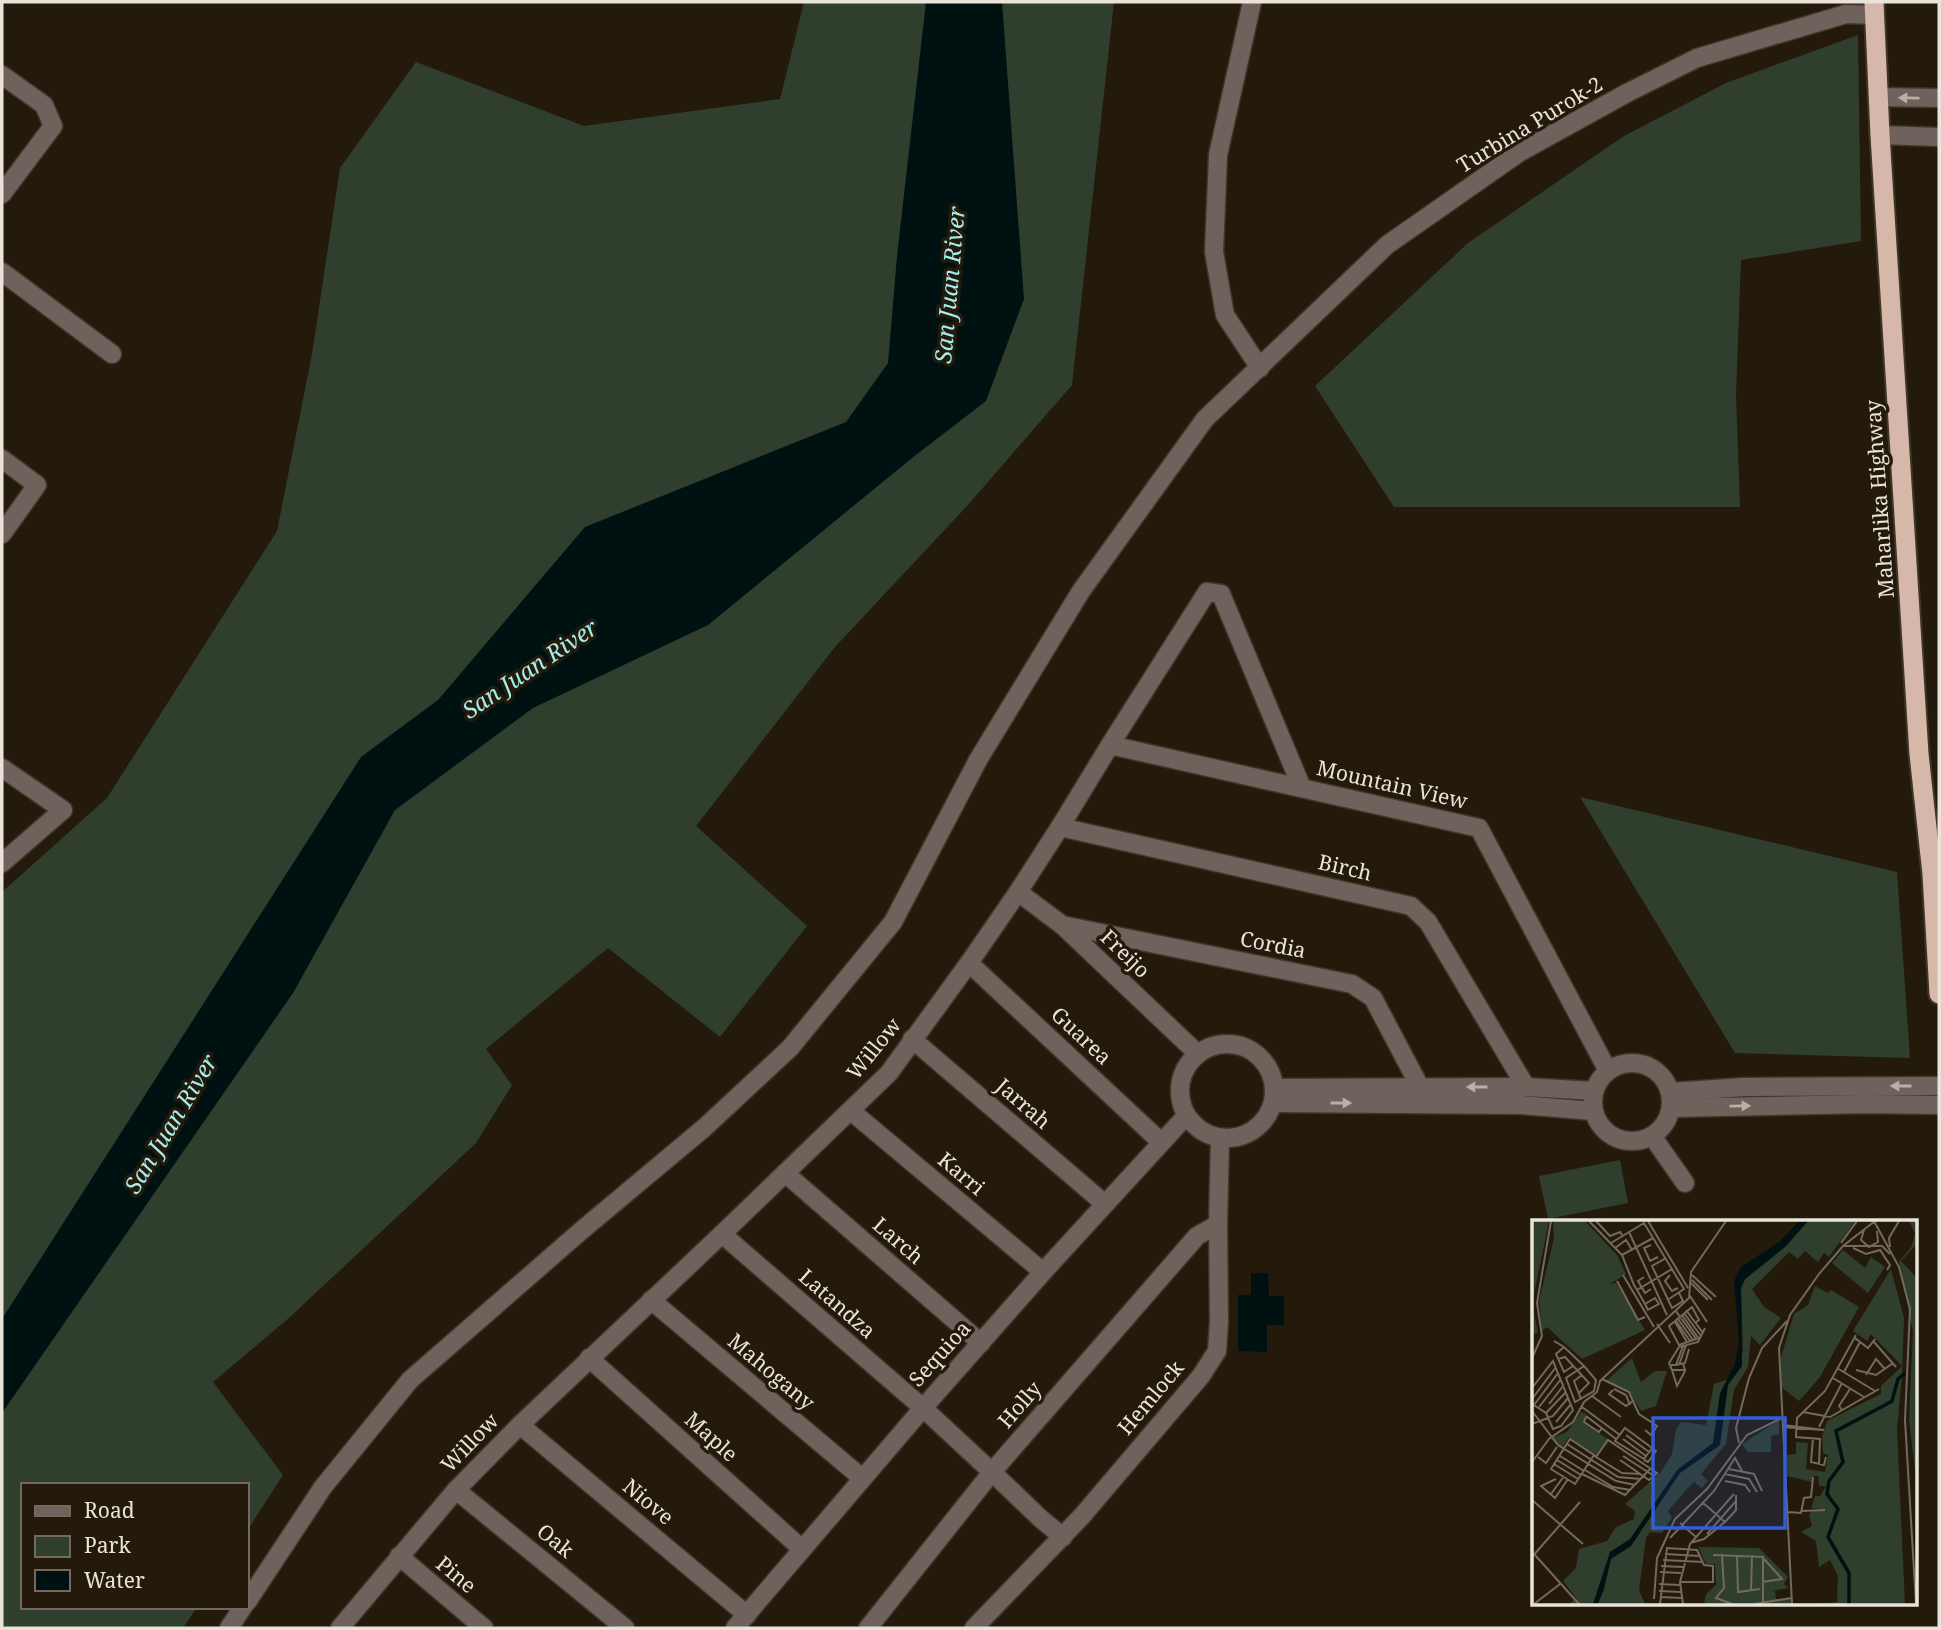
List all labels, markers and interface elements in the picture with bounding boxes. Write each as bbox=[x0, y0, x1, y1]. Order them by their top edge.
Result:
street label: Turbina Purok-2 bbox=[1452, 70, 1607, 179]
one-way arrow bbox=[1897, 92, 1919, 103]
water label: San Juan River bbox=[926, 205, 972, 365]
street label: Maharlika Highway bbox=[1858, 399, 1900, 599]
water label: San Juan River bbox=[455, 611, 604, 725]
street label: Mountain View bbox=[1314, 753, 1471, 815]
street label: Birch bbox=[1316, 847, 1375, 887]
street label: Freijo bbox=[1095, 923, 1157, 984]
street label: Cordia bbox=[1238, 924, 1308, 964]
street label: Guarea bbox=[1045, 1000, 1118, 1070]
street label: Willow bbox=[840, 1011, 907, 1085]
water label: San Juan River bbox=[116, 1048, 225, 1199]
street label: Jarrah bbox=[990, 1071, 1057, 1135]
one-way arrow bbox=[1890, 1080, 1912, 1092]
one-way arrow bbox=[1465, 1081, 1487, 1093]
one-way arrow bbox=[1330, 1097, 1352, 1109]
one-way arrow bbox=[1729, 1101, 1751, 1112]
street label: Karri bbox=[932, 1145, 991, 1201]
street label: Larch bbox=[867, 1210, 930, 1270]
inset map bbox=[1532, 1220, 1916, 1606]
street label: Latandza bbox=[793, 1262, 882, 1344]
street label: Sequioa bbox=[902, 1314, 976, 1392]
street label: Mahogany bbox=[722, 1327, 821, 1416]
street label: Hemlock bbox=[1111, 1354, 1190, 1440]
street label: Holly bbox=[991, 1375, 1047, 1434]
street label: Maple bbox=[679, 1405, 744, 1467]
street label: Willow bbox=[434, 1406, 505, 1478]
street label: Niove bbox=[617, 1472, 680, 1531]
legend bbox=[21, 1483, 248, 1609]
text: Road bbox=[84, 1496, 135, 1524]
street label: Oak bbox=[531, 1517, 580, 1564]
text: Park bbox=[84, 1531, 131, 1559]
street label: Pine bbox=[431, 1549, 483, 1599]
text: Water bbox=[84, 1566, 145, 1594]

